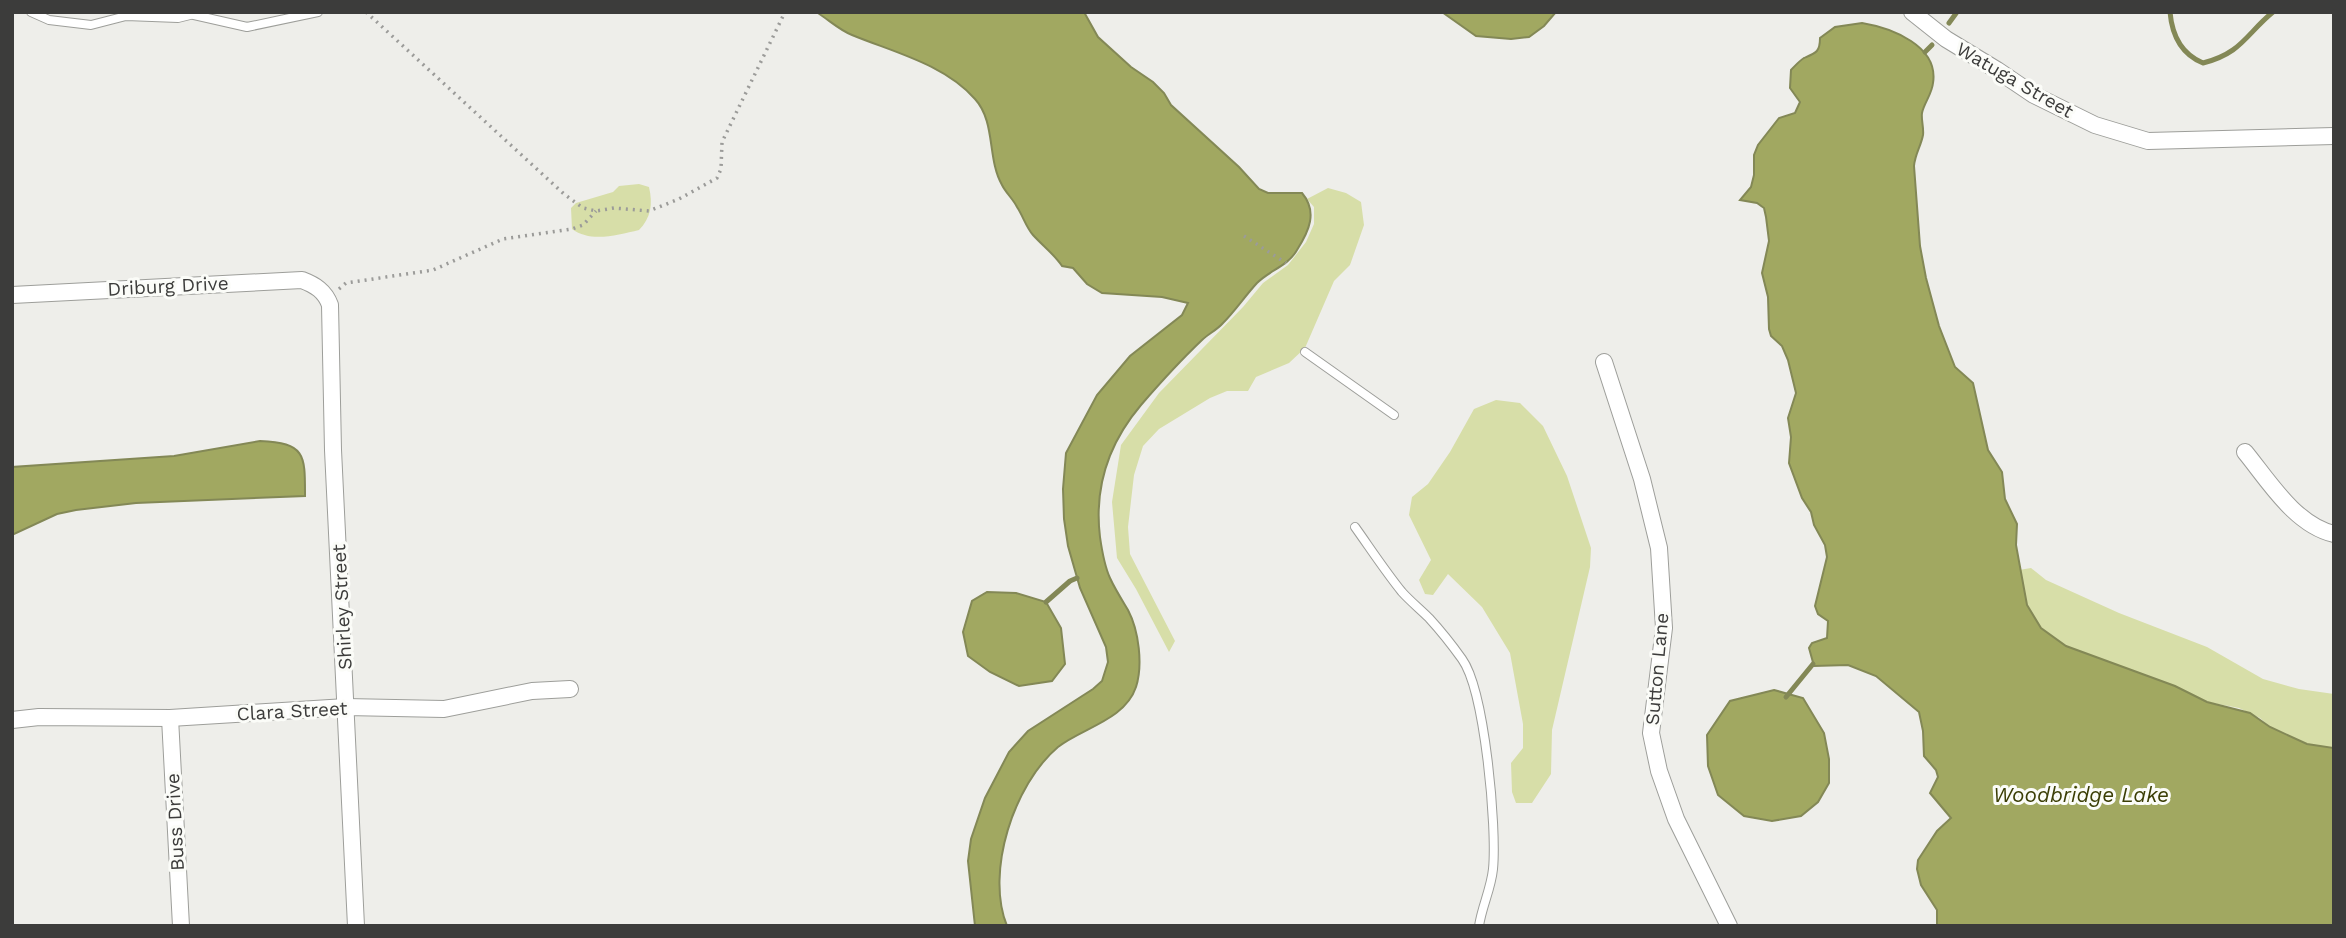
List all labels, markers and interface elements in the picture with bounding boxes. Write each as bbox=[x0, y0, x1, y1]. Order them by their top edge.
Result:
street label: Watuga Street bbox=[1952, 37, 2078, 123]
street label: Driburg Drive bbox=[107, 271, 229, 301]
street label: Shirley Street bbox=[327, 543, 357, 671]
street label: Sutton Lane bbox=[1641, 612, 1673, 726]
street label: Clara Street bbox=[236, 697, 348, 725]
street label: Buss Drive bbox=[161, 773, 189, 871]
water label: Woodbridge Lake bbox=[1993, 782, 2169, 807]

